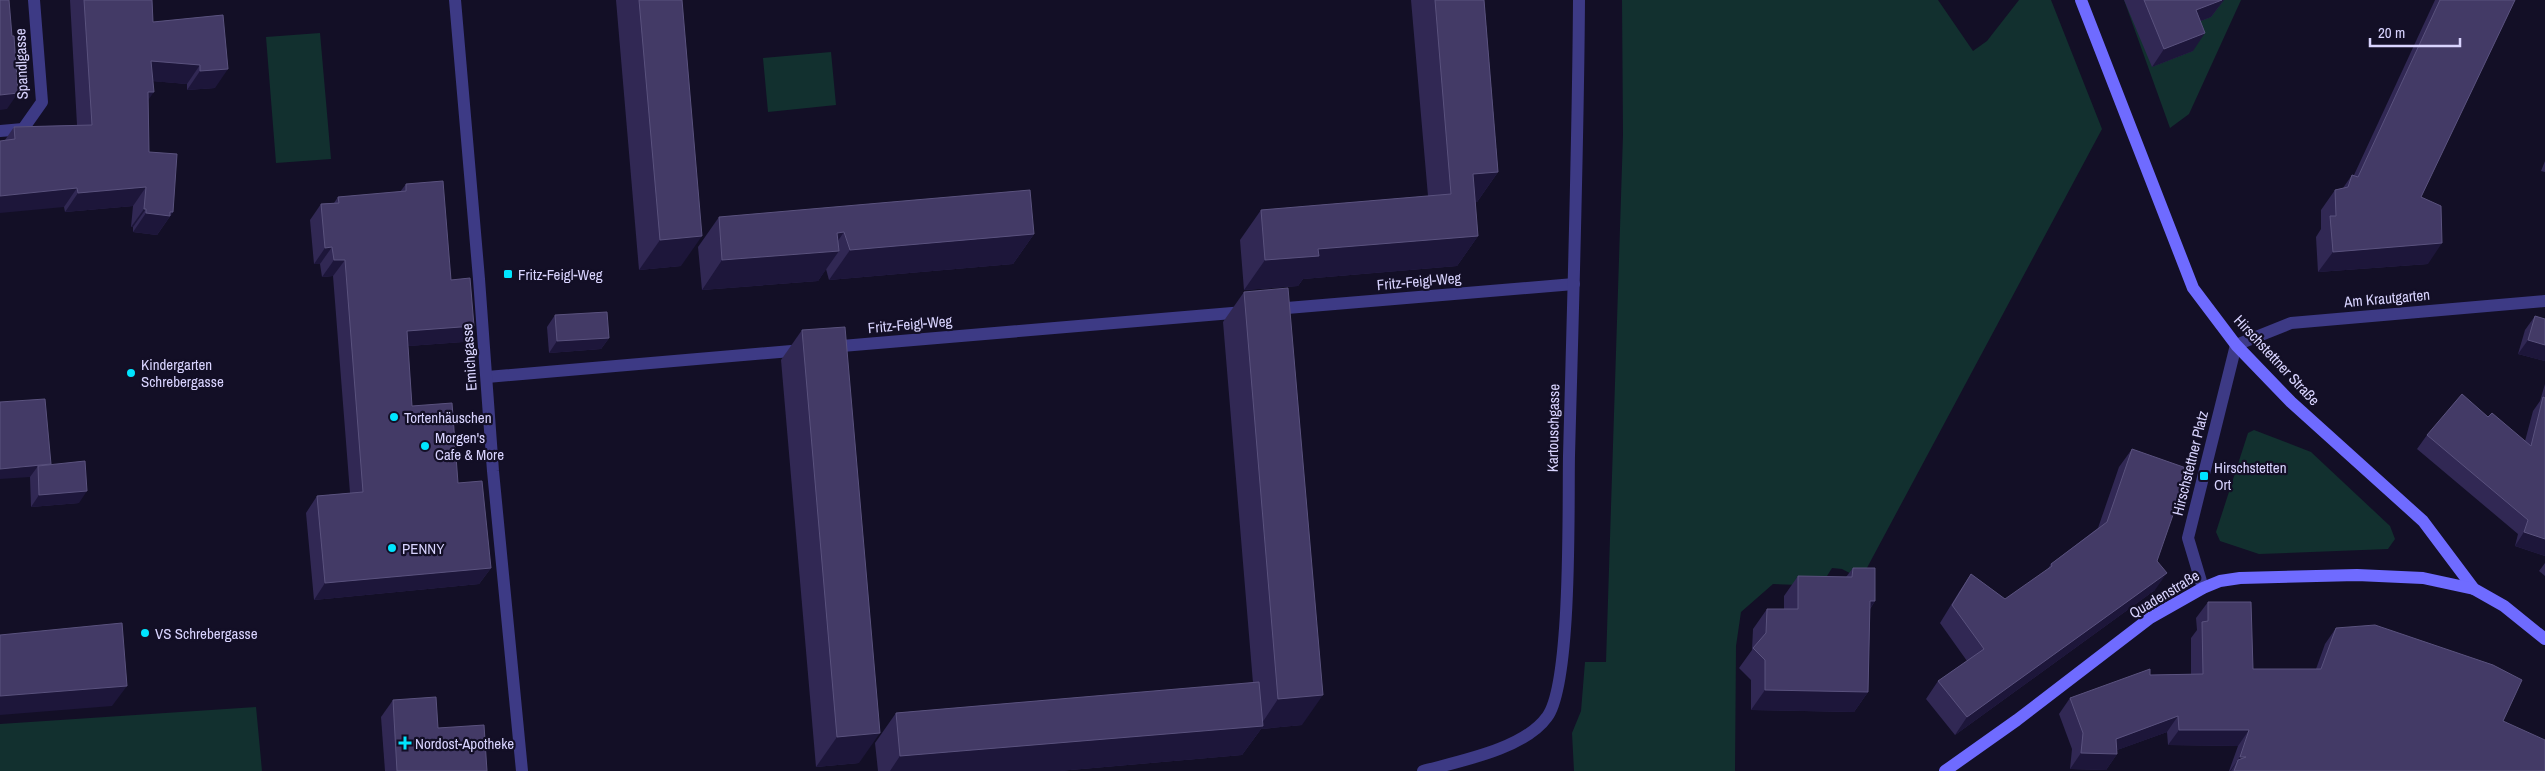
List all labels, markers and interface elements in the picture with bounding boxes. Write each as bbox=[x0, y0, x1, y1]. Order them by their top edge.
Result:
scale bar bbox=[2370, 15, 2460, 47]
text: 20 m bbox=[2378, 22, 2405, 43]
street label: Spandlgasse bbox=[9, 28, 33, 100]
place label: Fritz-Feigl-Weg bbox=[518, 264, 603, 285]
street label: Fritz-Feigl-Weg bbox=[1376, 267, 1462, 295]
marker: Fritz-Feigl-Weg bbox=[502, 268, 514, 280]
street label: Am Krautgarten bbox=[2342, 284, 2431, 312]
street label: Fritz-Feigl-Weg bbox=[867, 310, 953, 338]
street label: Hirschstettner Straße bbox=[2229, 310, 2325, 410]
street label: Emichgasse bbox=[456, 322, 482, 391]
place label: Kindergarten Schrebergasse bbox=[141, 354, 224, 392]
marker: Kindergarten Schrebergasse bbox=[125, 367, 137, 379]
street label: Kartouschgasse bbox=[1542, 384, 1564, 472]
place label: Tortenhäuschen bbox=[404, 407, 492, 428]
street label: Hirschstettner Platz bbox=[2167, 408, 2213, 518]
marker: Tortenhäuschen bbox=[388, 411, 400, 423]
place label: Morgen's Cafe & More bbox=[435, 427, 504, 465]
marker: Morgen's Cafe & More bbox=[419, 440, 431, 452]
place label: Hirschstetten Ort bbox=[2214, 457, 2286, 495]
marker: Hirschstetten Ort bbox=[2198, 470, 2210, 482]
place label: PENNY bbox=[402, 538, 445, 559]
marker: PENNY bbox=[386, 542, 398, 554]
street label: Quadenstraße bbox=[2125, 565, 2203, 623]
place label: VS Schrebergasse bbox=[155, 623, 258, 644]
marker: VS Schrebergasse bbox=[139, 627, 151, 639]
place label: Nordost-Apotheke bbox=[415, 733, 514, 754]
marker: Nordost-Apotheke bbox=[399, 737, 411, 749]

